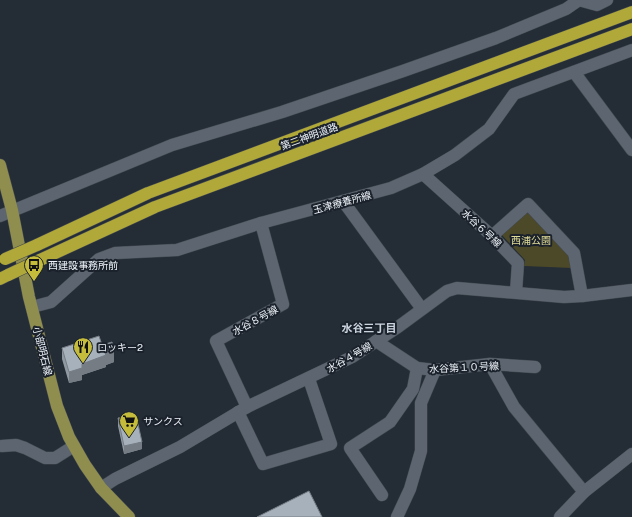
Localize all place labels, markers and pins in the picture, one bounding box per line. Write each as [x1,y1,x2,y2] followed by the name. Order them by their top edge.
[23,254,45,282] bus stop icon: 西建設事務所前
[48,259,118,271] place label: 西建設事務所前
[72,336,94,364] restaurant icon: ロッキー2
[97,341,143,353] place label: ロッキー2
[118,410,140,438] supermarket icon: サンクス
[143,415,183,427] place label: サンクス

